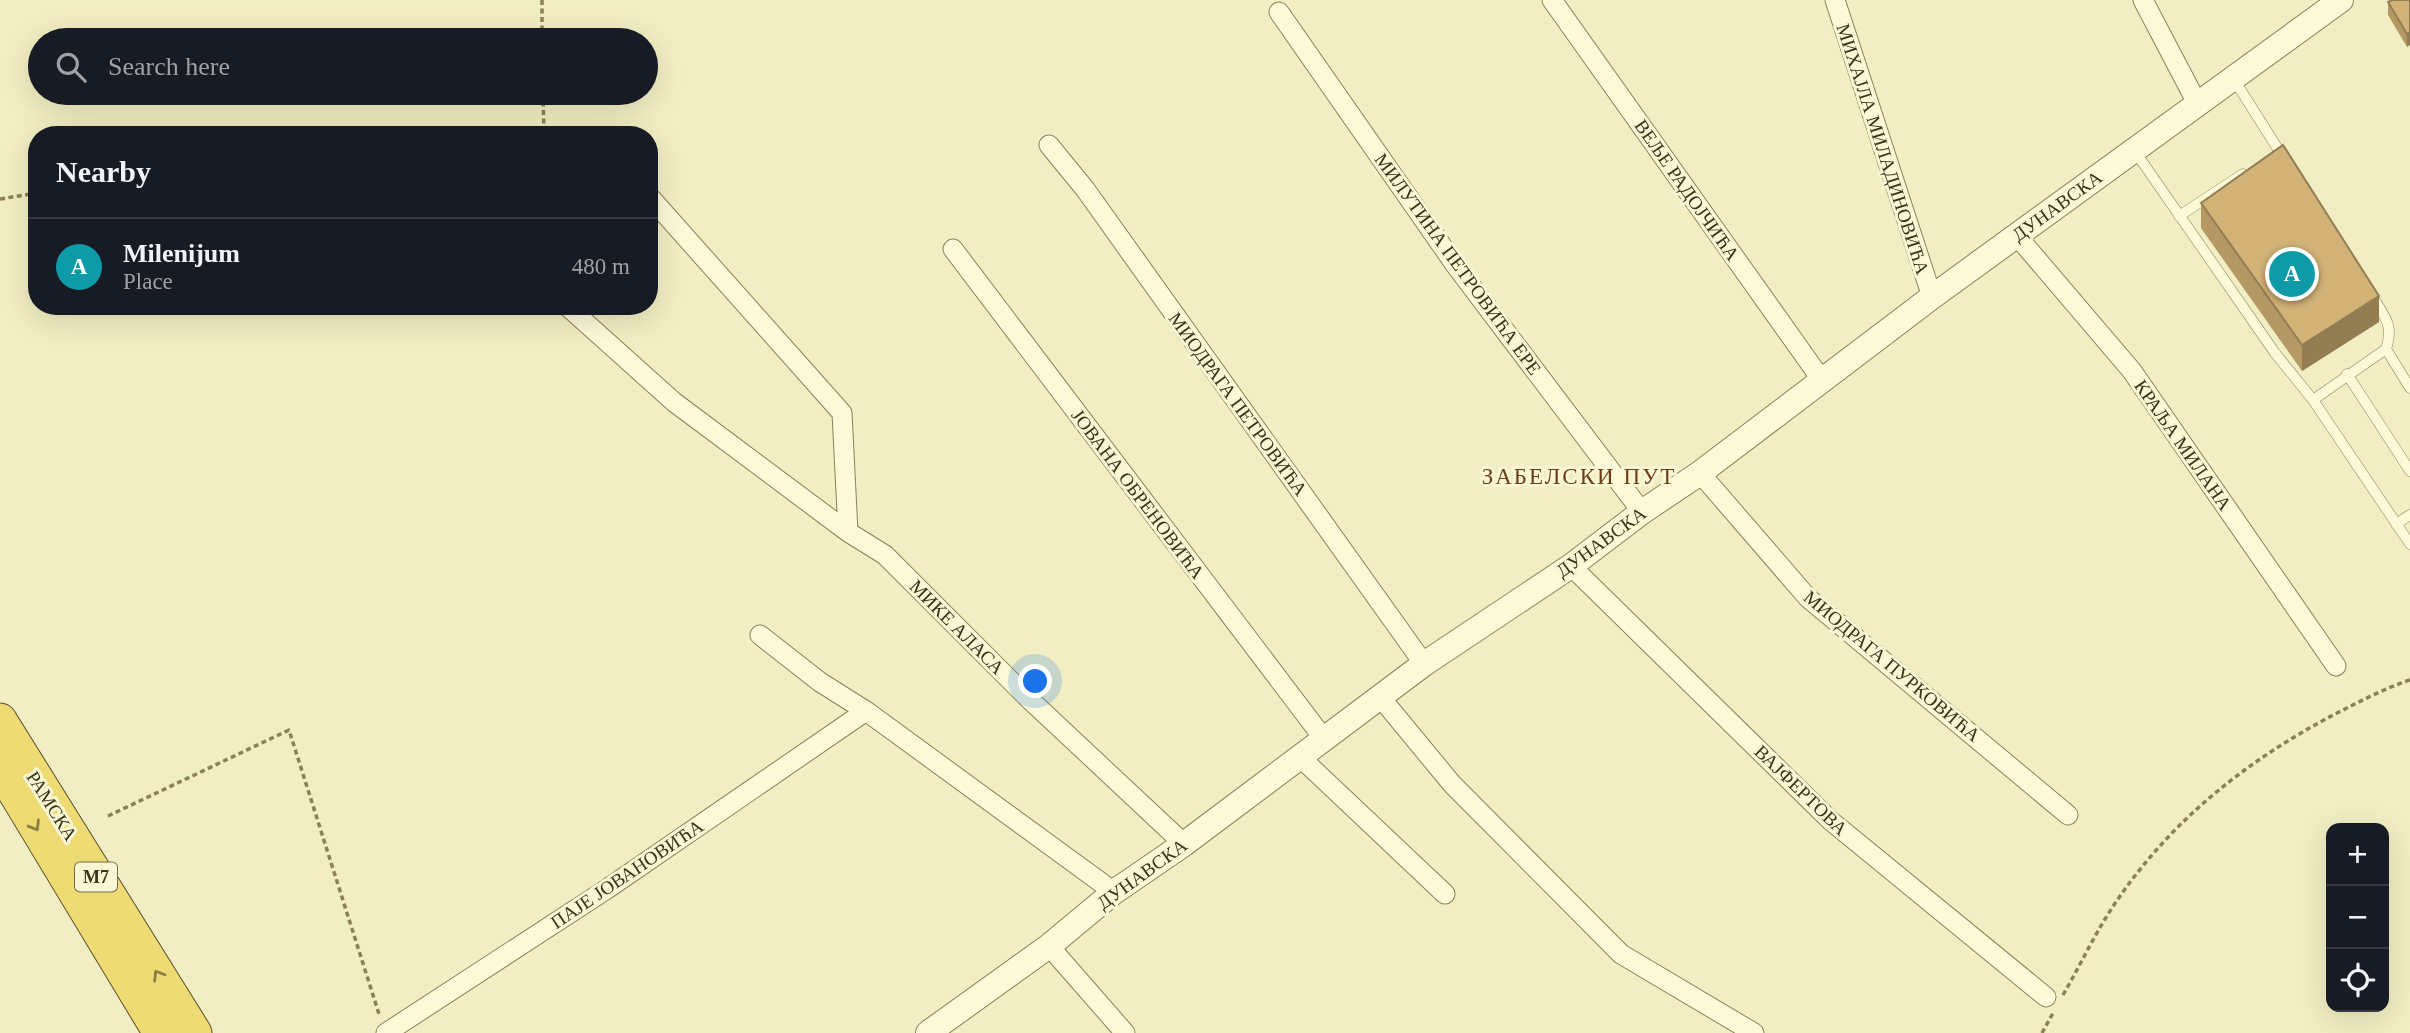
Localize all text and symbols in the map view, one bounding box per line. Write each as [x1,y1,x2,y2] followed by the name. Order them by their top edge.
[1832,21,1934,277] street label: МИХАЈЛА МИЛАДИНОВИЋА
[28,28,658,105] search box
[52,48,90,86] icon: search
[108,52,230,81] text: Search here
[1631,116,1744,265] street label: ВЕЉЕ РАДОЈЧИЋА
[1371,149,1545,379] street label: МИЛУТИНА ПЕТРОВИЋА ЕРЕ
[56,155,151,188] text: Nearby
[2008,166,2106,246] street label: ДУНАВСКА
[123,239,240,268] text: Milenijum
[2269,248,2315,300] pin: A
[71,254,87,279] text: A
[572,254,630,279] text: 480 m
[123,269,173,294] text: Place
[1164,308,1312,500] street label: МИОДРАГА ПЕТРОВИЋА
[2130,376,2236,514] street label: КРАЉА МИЛАНА
[1067,405,1209,583] street label: ЈОВАНА ОБРЕНОВИЋА
[1482,464,1676,489] district label: ЗАБЕЛСКИ ПУТ
[1552,502,1650,582] street label: ДУНАВСКА
[906,576,1009,679] street label: МИКЕ АЛАСА
[1800,586,1985,746] street label: МИОДРАГА ПУРКОВИЋА
[1018,664,1052,698] your location
[1750,741,1852,840] street label: ВАЈФЕРТОВА
[22,767,82,845] street label: РАМСКА
[547,815,707,933] street label: ПАЈЕ ЈОВАНОВИЋА
[27,819,40,832] one-way arrow
[2326,823,2389,1012] map controls
[2326,823,2389,886] button: +
[1093,834,1191,914] street label: ДУНАВСКА
[75,862,117,892] road number: M7
[2326,886,2389,949] button: −
[2326,949,2389,1012] button: locate
[154,970,167,983] one-way arrow

